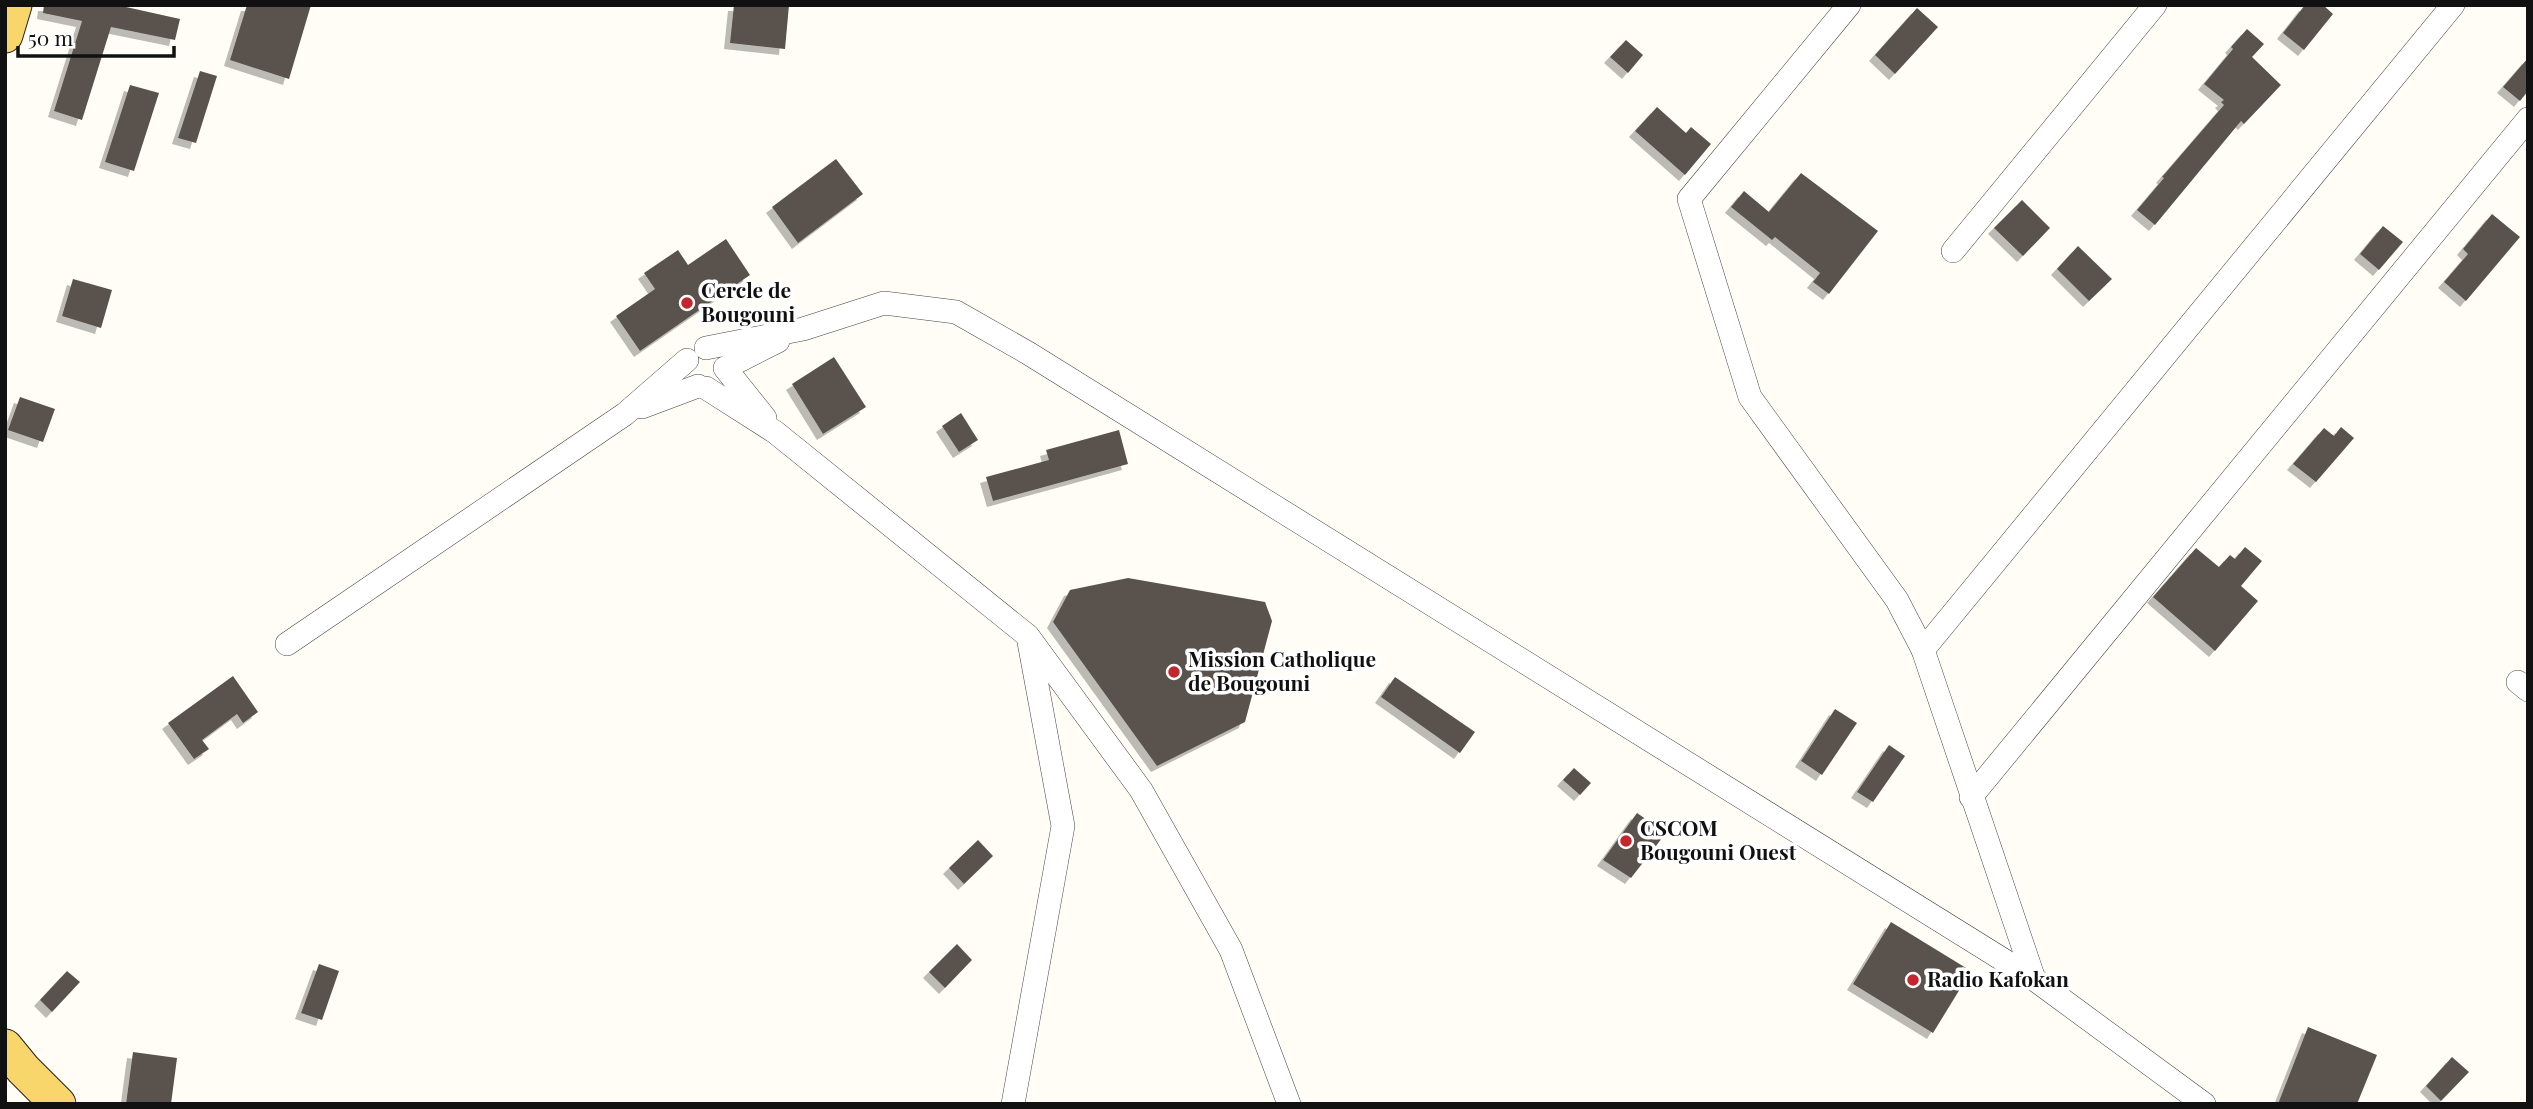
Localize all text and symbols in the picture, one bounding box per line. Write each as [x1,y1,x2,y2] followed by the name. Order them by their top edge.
[18,14,173,58] scale bar
[28,23,74,51] text: 50 m
[701,275,795,327] place label: Cercle de Bougouni
[679,295,695,311] marker: Cercle de Bougouni
[1188,644,1376,696] place label: Mission Catholique de Bougouni
[1166,664,1182,680] marker: Mission Catholique de Bougouni
[1640,813,1797,865] place label: CSCOM Bougouni Ouest
[1618,833,1634,849] marker: CSCOM Bougouni Ouest
[1927,964,2069,992] place label: Radio Kafokan
[1905,972,1921,988] marker: Radio Kafokan

